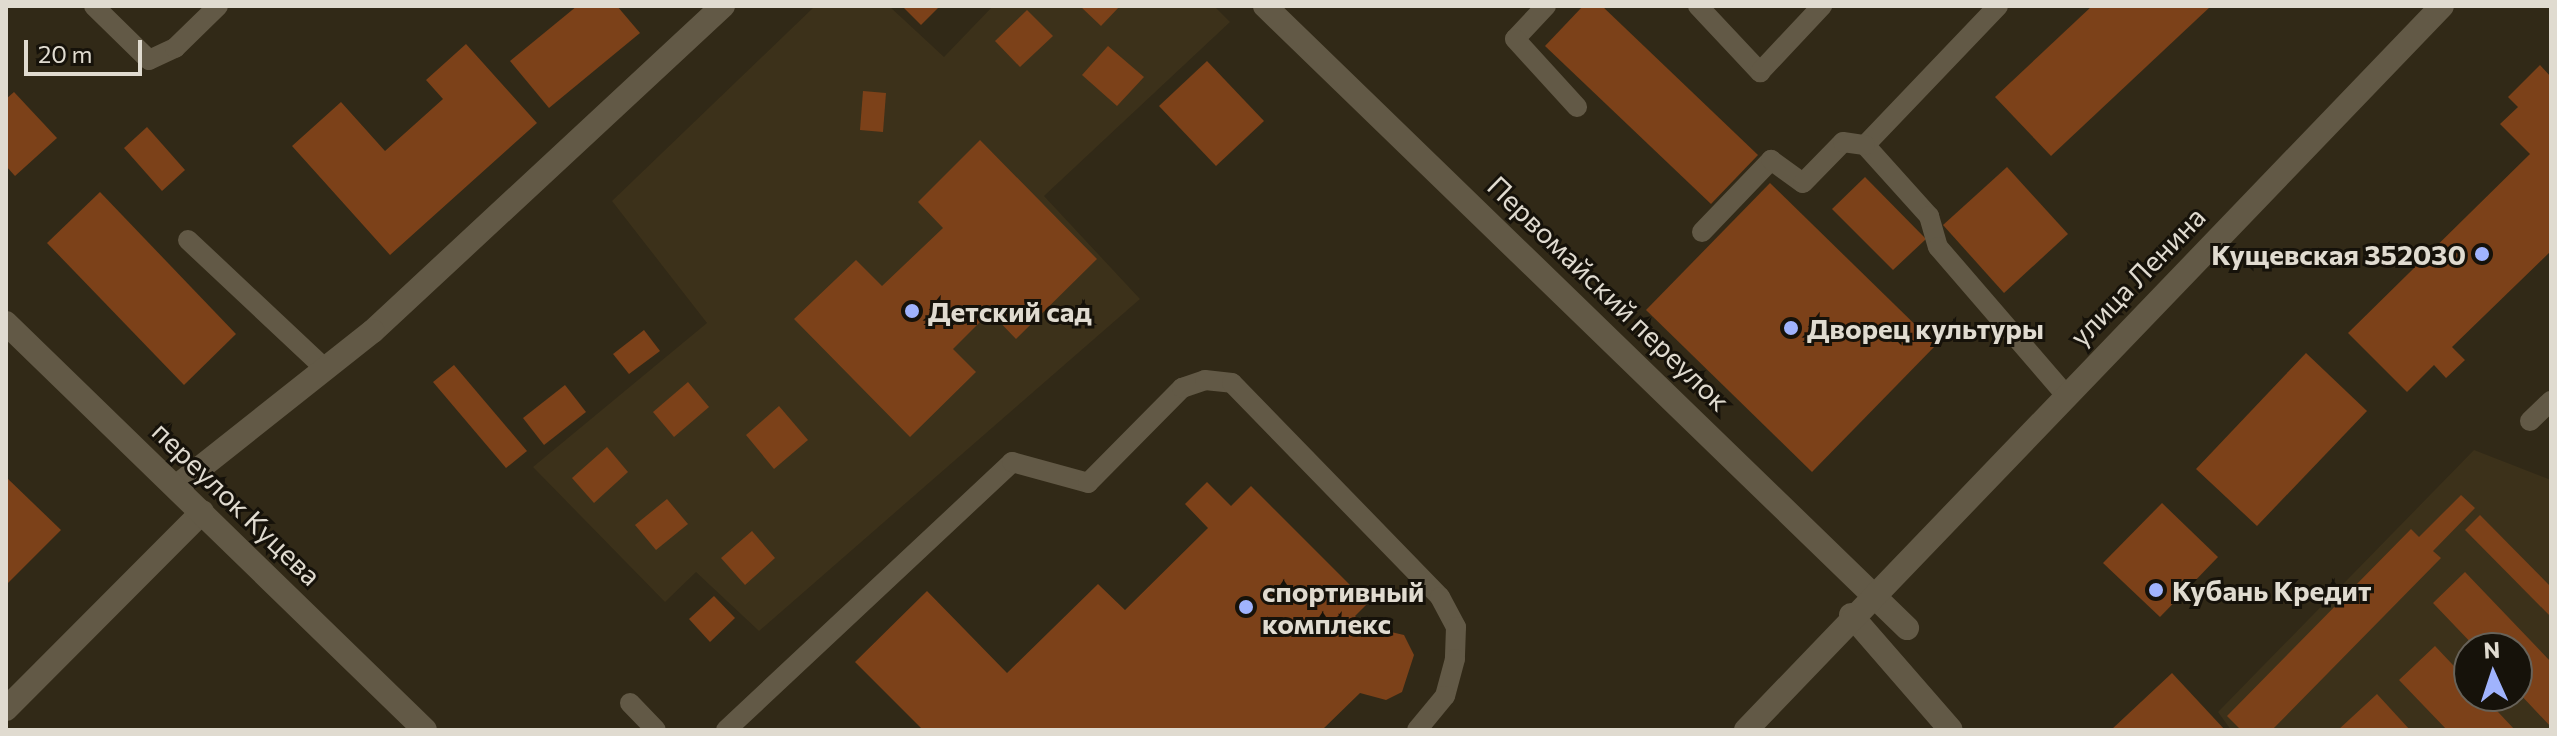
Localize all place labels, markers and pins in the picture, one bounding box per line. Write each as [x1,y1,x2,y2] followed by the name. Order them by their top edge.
[2211,237,2466,271] place label: Кущевская 352030
[2473,245,2491,263] marker: Кущевская 352030
[928,294,1092,328] place label: Детский сад
[903,302,921,320] marker: Детский сад
[1807,311,2044,345] place label: Дворец культуры
[1782,319,1800,337] marker: Дворец культуры
[2172,573,2371,607] place label: Кубань Кредит
[1262,574,1424,640] place label: спортивный комплекс
[2147,581,2165,599] marker: Кубань Кредит
[1237,598,1255,616] marker: спортивный комплекс

